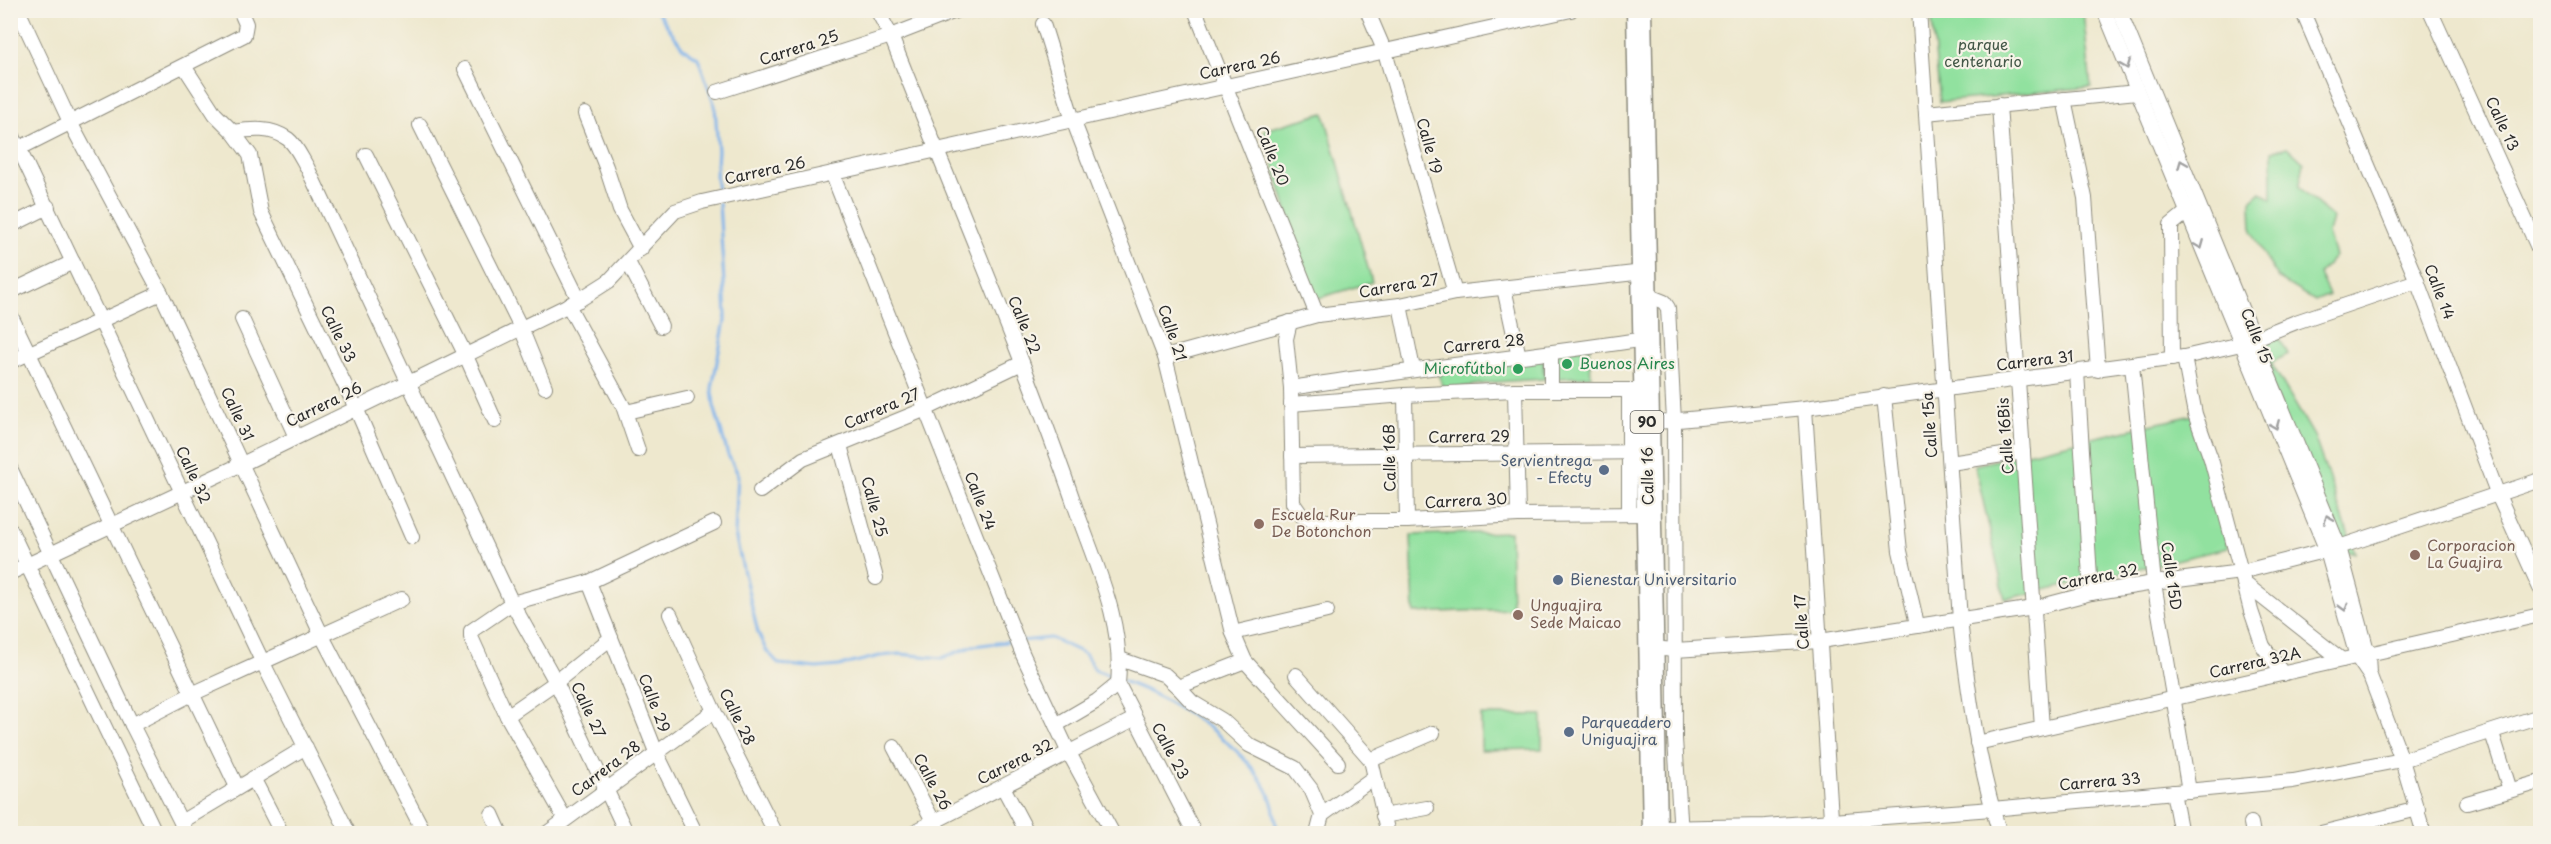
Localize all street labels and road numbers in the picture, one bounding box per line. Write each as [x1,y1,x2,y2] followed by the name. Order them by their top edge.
[756,23,841,70] street label: Carrera 25
[1197,45,1282,84] street label: Carrera 26
[2481,92,2526,155] street label: Calle 13
[1411,115,1449,176] street label: Calle 19
[1251,122,1296,189] street label: Calle 20
[722,150,807,189] street label: Carrera 26
[2419,260,2462,323] street label: Calle 14
[1357,266,1441,303] street label: Carrera 27
[1003,292,1048,357] street label: Calle 22
[316,301,363,366] street label: Calle 33
[1153,301,1194,364] street label: Calle 21
[2236,304,2279,367] street label: Calle 15
[1442,327,1526,358] street label: Carrera 28
[1995,343,2075,376] street label: Carrera 31
[281,375,365,432] street label: Carrera 26
[840,381,924,434] street label: Carrera 27
[216,383,261,444] street label: Calle 31
[1915,390,1942,459] street label: Calle 15a
[1990,397,2019,475] street label: Calle 16Bis
[1630,411,1664,433] road number: 90
[1428,423,1510,448] street label: Carrera 29
[1376,424,1401,492] street label: Calle 16B
[171,442,218,507] street label: Calle 32
[1634,447,1659,505] street label: Calle 16
[960,468,1003,533] street label: Calle 24
[856,474,895,540] street label: Calle 25
[1424,486,1508,513] street label: Carrera 30
[2156,540,2189,612] street label: Calle 15D
[2055,556,2140,595] street label: Carrera 32
[1787,593,1814,651] street label: Calle 17
[2207,640,2303,683] street label: Carrera 32A
[634,670,677,735] street label: Calle 29
[566,677,613,742] street label: Calle 27
[715,684,762,749] street label: Calle 28
[1147,718,1196,783] street label: Calle 23
[973,732,1056,790] street label: Carrera 32
[566,734,645,802] street label: Carrera 28
[909,749,958,814] street label: Calle 26
[2058,765,2142,796] street label: Carrera 33

